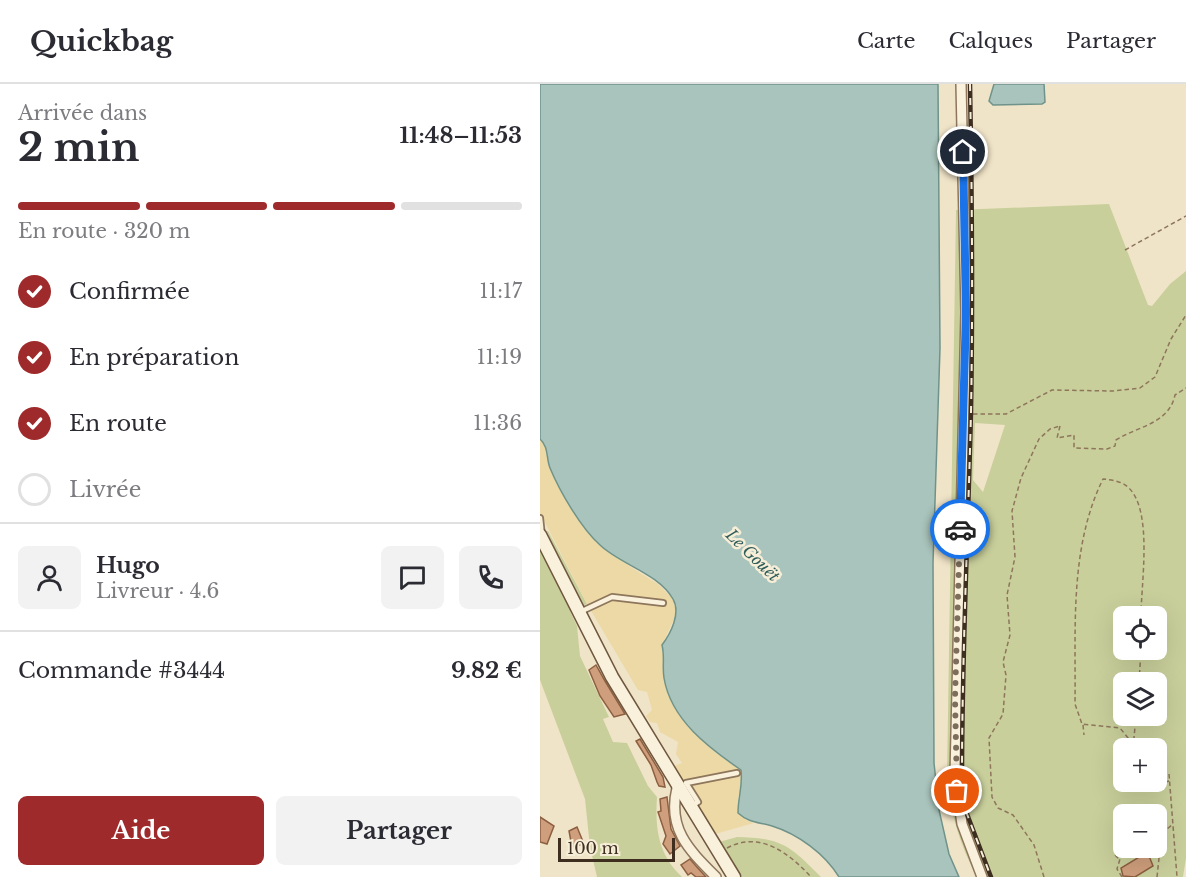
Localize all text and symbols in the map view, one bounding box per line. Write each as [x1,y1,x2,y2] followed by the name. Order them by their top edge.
[30,24,173,59] text: Quickbag
[857,28,915,54] text: Carte
[948,28,1033,54] text: Calques
[1066,28,1156,54] text: Partager
[18,101,147,125] text: Arrivée dans
[399,122,522,149] text: 11:48–11:53
[18,123,139,172] text: 2 min
[937,126,988,177] pin
[946,135,979,168] icon: home
[18,219,190,243] text: En route · 320 m
[18,275,51,308] icon: check
[69,278,190,305] text: Confirmée
[480,279,522,303] text: 11:17
[18,341,51,374] icon: check
[69,344,239,371] text: En préparation
[477,345,522,369] text: 11:19
[18,407,51,440] icon: check
[69,410,167,437] text: En route
[473,411,522,435] text: 11:36
[69,476,141,503] text: Livrée
[930,499,990,559] courier
[944,513,977,546] icon: car
[721,524,784,586] water label: Le Gouët
[18,546,81,609] button: person
[381,546,444,609] button: chat
[459,546,522,609] button: phone
[96,552,160,579] text: Hugo
[96,579,219,603] text: Livreur · 4.6
[1113,606,1167,858] map controls
[1113,606,1167,660] button: locate
[18,657,225,684] text: Commande #3444
[451,657,522,684] text: 9.82 €
[1113,672,1167,726] button: layers
[1113,738,1167,792] button: +
[931,765,982,816] pin
[940,774,973,807] icon: bag
[18,796,264,865] button: Aide
[276,796,522,865] button: Partager
[1113,804,1167,858] button: −
[558,835,675,862] scale bar
[567,838,619,858] text: 100 m

